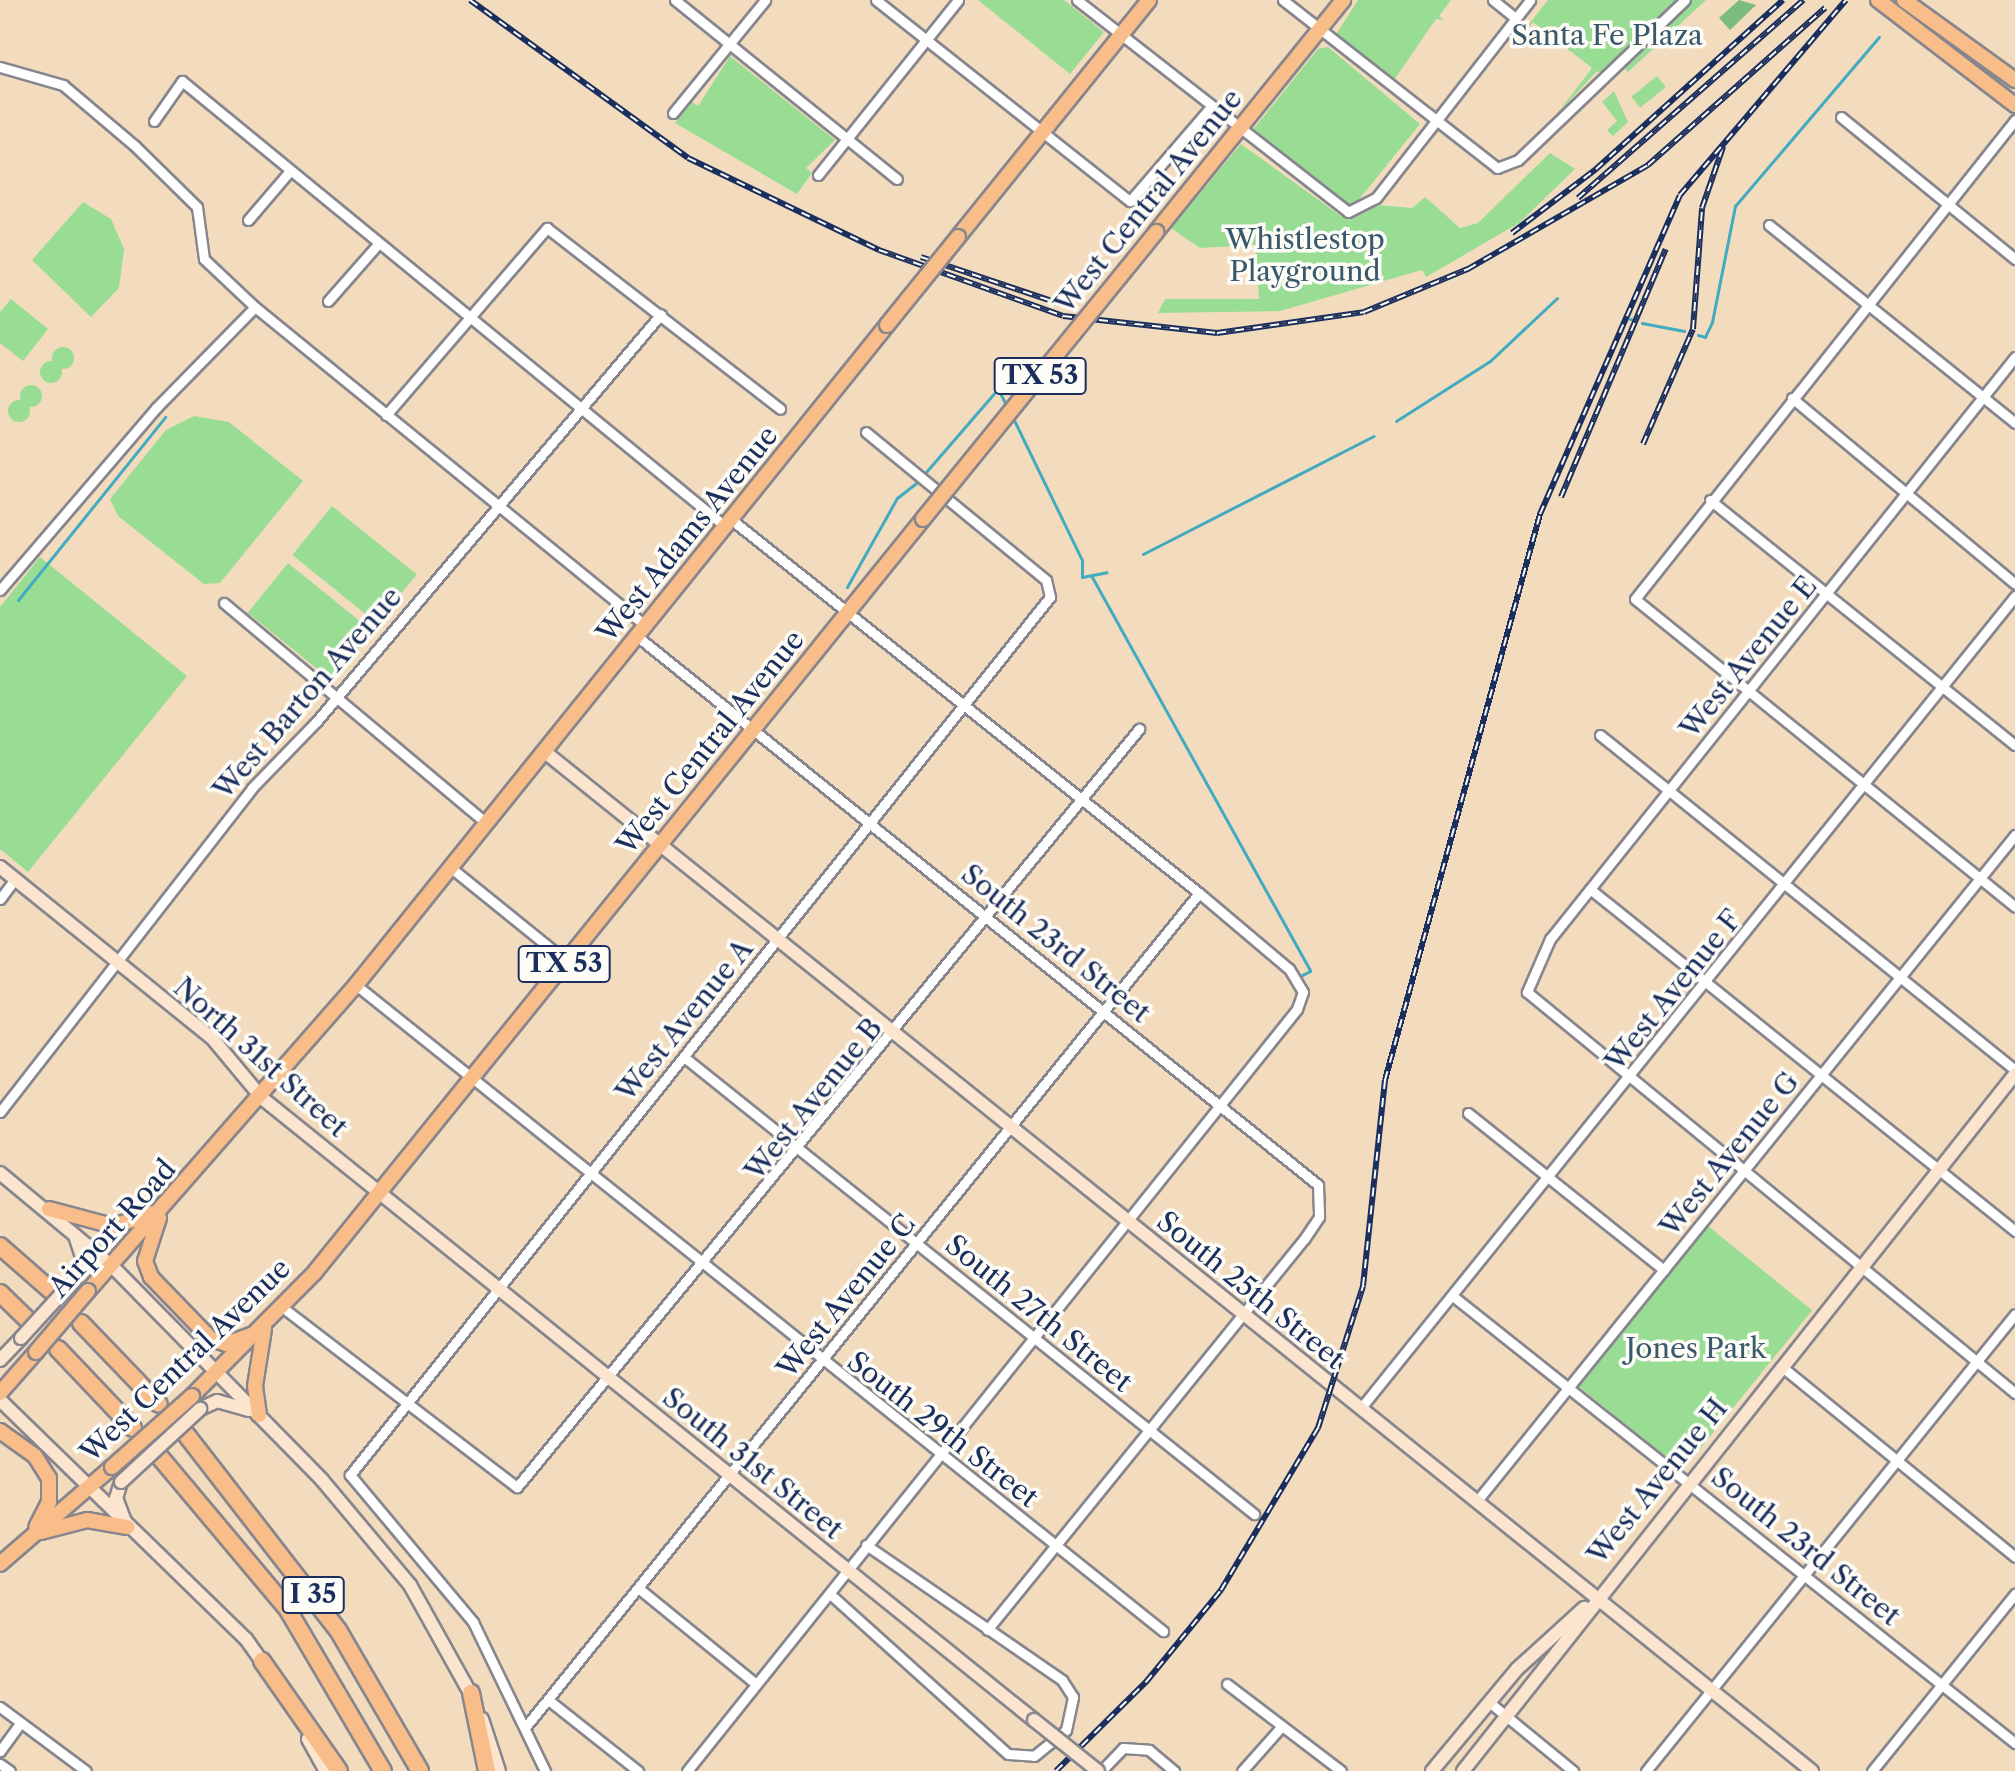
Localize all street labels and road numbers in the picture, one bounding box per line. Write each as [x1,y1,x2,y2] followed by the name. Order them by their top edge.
[1047,82,1249,320] street label: West Central Avenue
[992,354,1088,398] road number: TX 53
[589,418,785,650] street label: West Adams Avenue
[1672,569,1824,745] street label: West Avenue E
[205,580,409,806] street label: West Barton Avenue
[609,623,811,861] street label: West Central Avenue
[955,857,1157,1029] street label: South 23rd Street
[1597,902,1749,1078] street label: West Avenue F
[608,931,760,1109] street label: West Avenue A
[516,942,612,986] road number: TX 53
[167,970,355,1144] street label: North 31st Street
[737,1011,889,1187] street label: West Avenue B
[1652,1065,1806,1243] street label: West Avenue G
[41,1152,183,1304] street label: Airport Road
[1150,1204,1352,1376] street label: South 25th Street
[769,1207,923,1385] street label: West Avenue C
[939,1228,1139,1398] street label: South 27th Street
[73,1251,297,1469] street label: West Central Avenue
[841,1344,1045,1514] street label: South 29th Street
[656,1380,850,1546] street label: South 31st Street
[1580,1391,1734,1571] street label: West Avenue H
[1705,1460,1907,1632] street label: South 23rd Street
[281,1573,345,1617] road number: I 35

